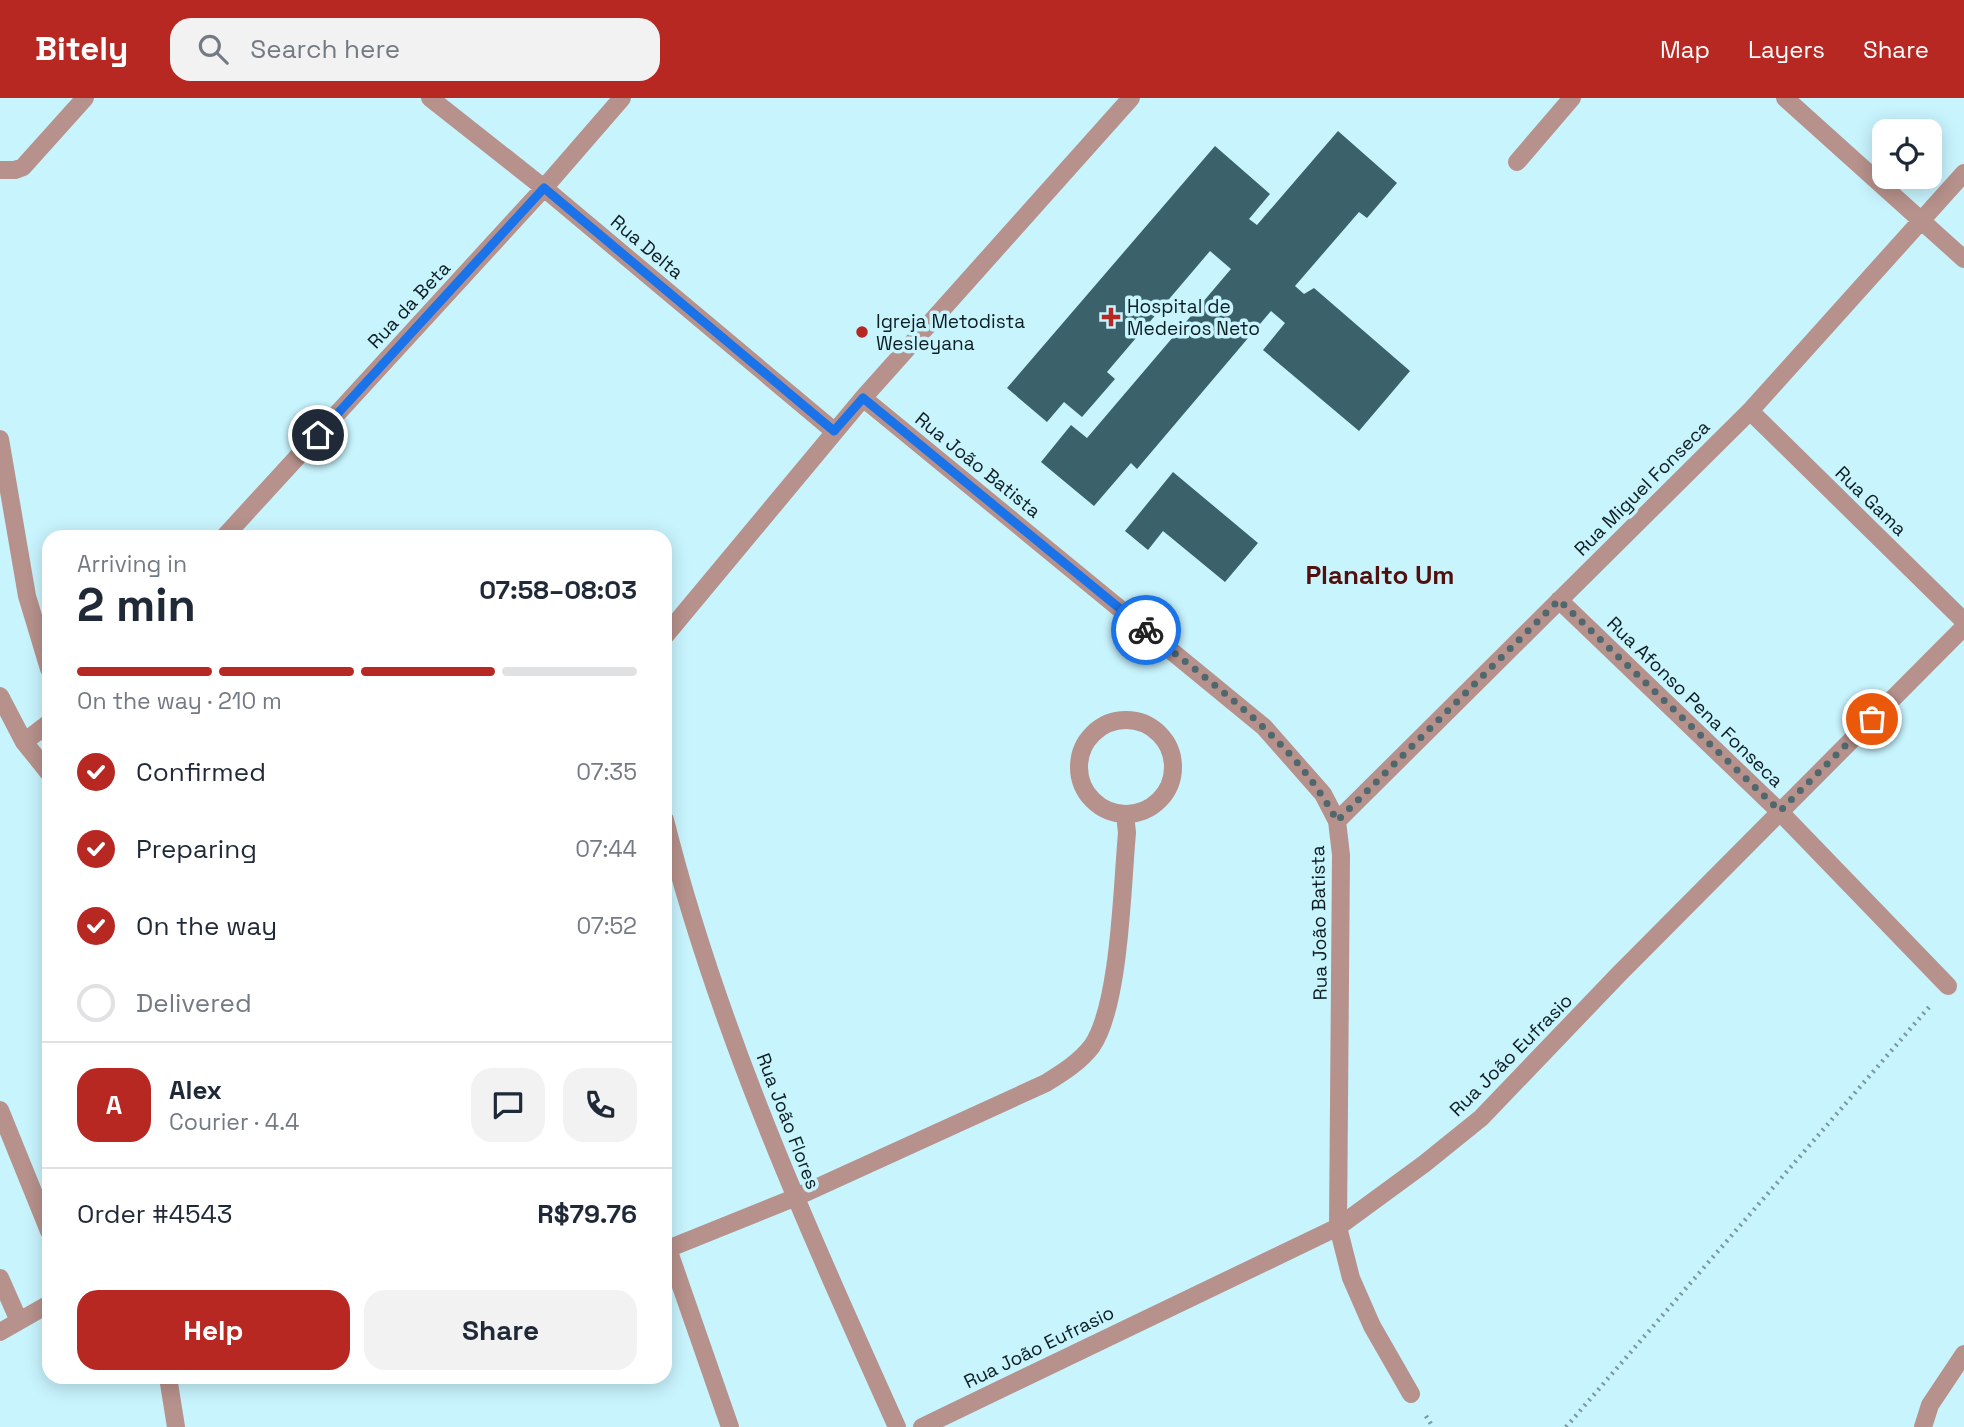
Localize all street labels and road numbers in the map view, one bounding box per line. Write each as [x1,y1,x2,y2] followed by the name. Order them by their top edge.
[605,209,689,285] street label: Rua Delta
[362,256,456,354] street label: Rua da Beta
[910,407,1046,524] street label: Rua João Batista
[1569,415,1715,561] street label: Rua Miguel Fonseca
[1830,461,1912,541] street label: Rua Gama
[1602,611,1788,793] street label: Rua Afonso Pena Fonseca
[1305,845,1333,1001] street label: Rua João Batista
[1444,988,1578,1122] street label: Rua João Eufrasio
[751,1049,825,1193] street label: Rua João Flores
[960,1300,1118,1394] street label: Rua João Eufrasio

